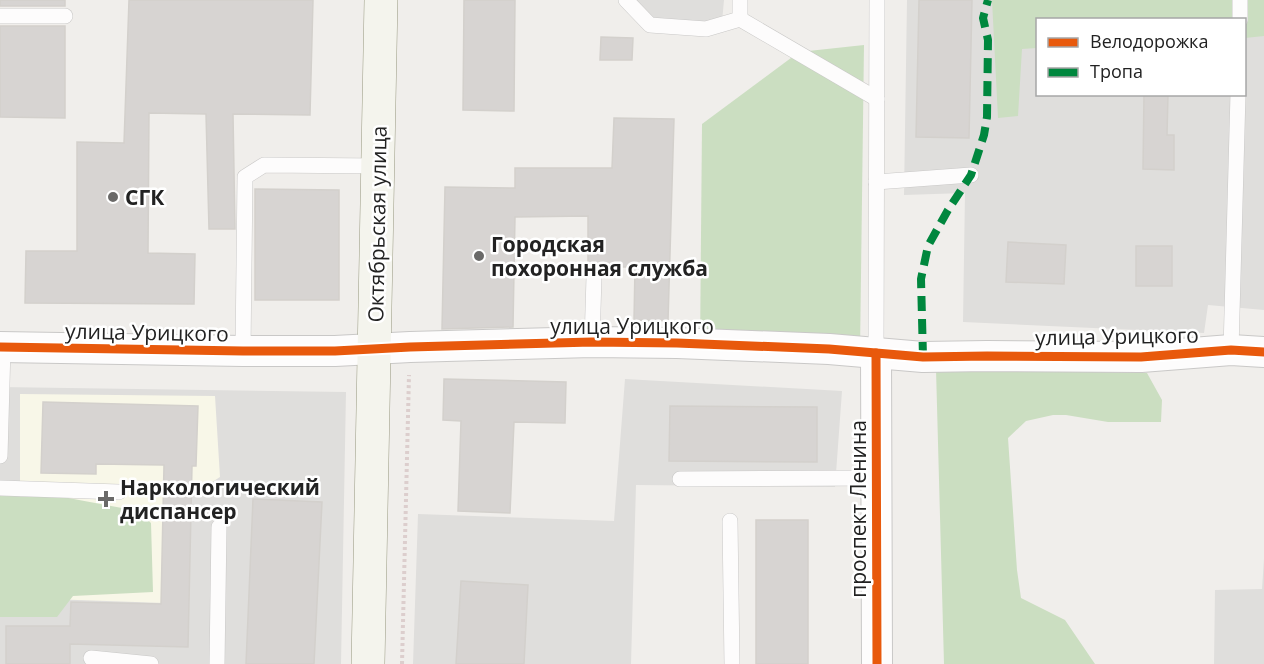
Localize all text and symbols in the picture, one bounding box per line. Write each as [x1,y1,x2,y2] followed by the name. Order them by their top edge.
[1036,18,1246,96] legend
[1090,29,1208,53] text: Велодорожка
[1090,59,1143,83] text: Тропа
[361,125,393,323] street label: Октябрьская улица
[125,183,165,211] place label: СГК
[106,190,120,204] marker: СГК
[491,230,708,282] place label: Городская похоронная служба
[472,249,486,263] marker: Городская похоронная служба
[550,312,714,340] street label: улица Урицкого
[65,317,229,347] street label: улица Урицкого
[1035,321,1199,351] street label: улица Урицкого
[844,420,872,598] street label: проспект Ленина
[120,473,320,525] place label: Наркологический диспансер
[97,490,115,508] marker: Наркологический диспансер

